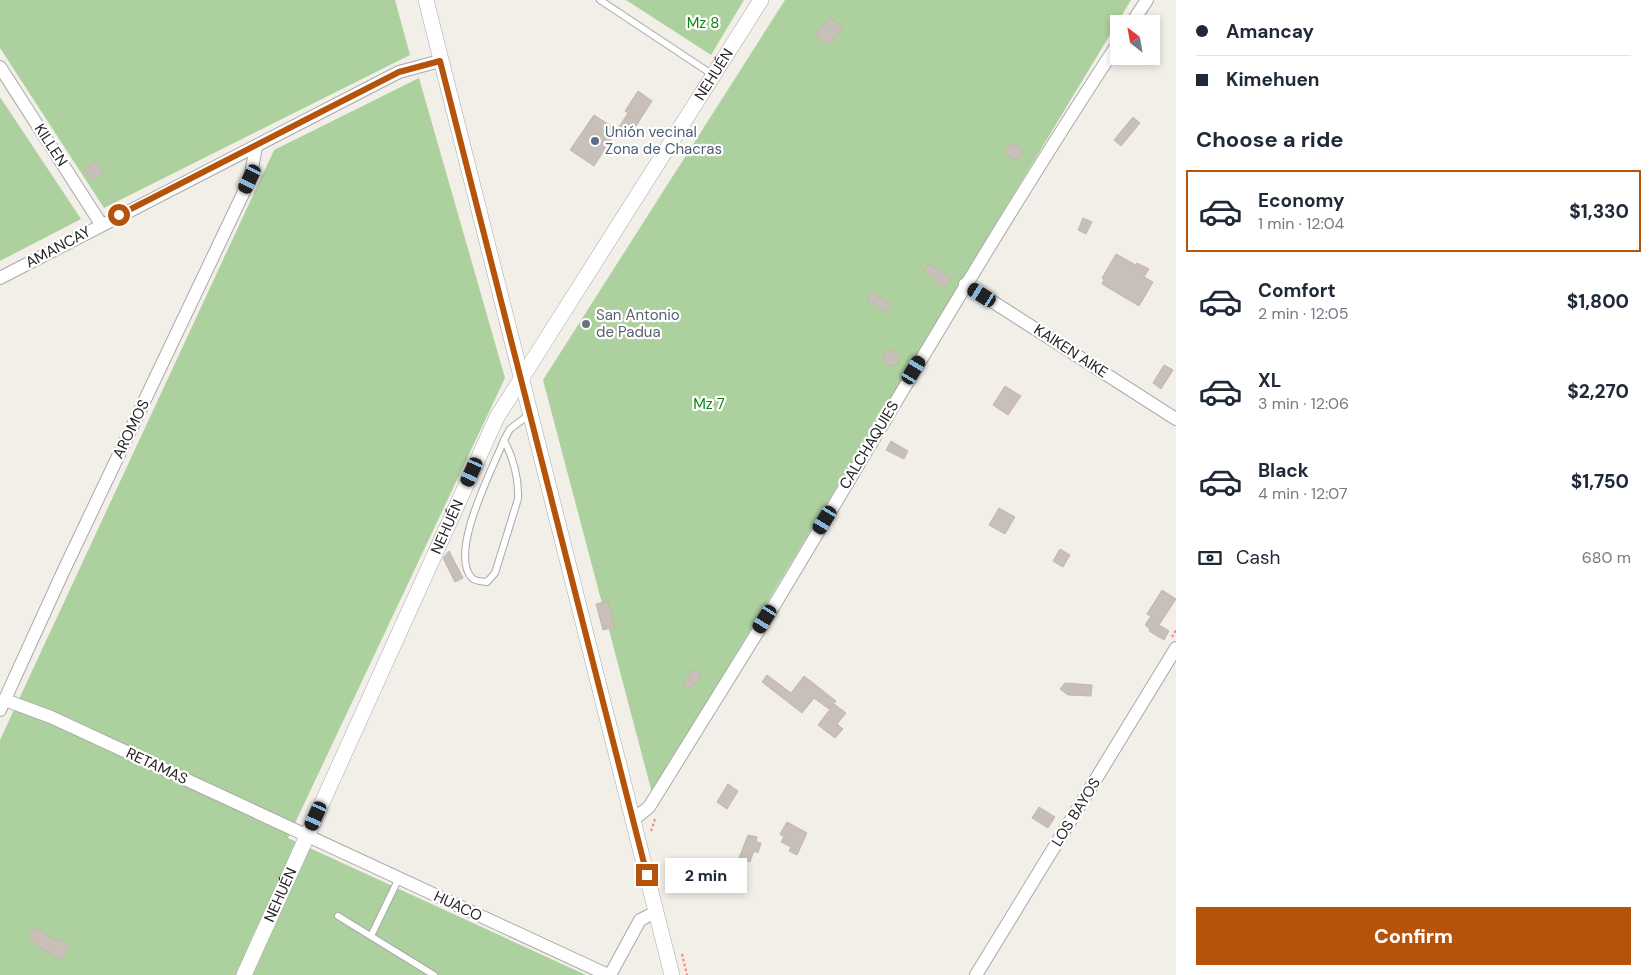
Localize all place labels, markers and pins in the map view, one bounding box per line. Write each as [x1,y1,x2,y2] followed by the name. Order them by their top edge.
[605,122,722,159] place label: Unión vecinal Zona de Chacras
[589,135,601,147] marker: Unión vecinal Zona de Chacras
[596,305,680,342] place label: San Antonio de Padua
[580,318,592,330] marker: San Antonio de Padua

